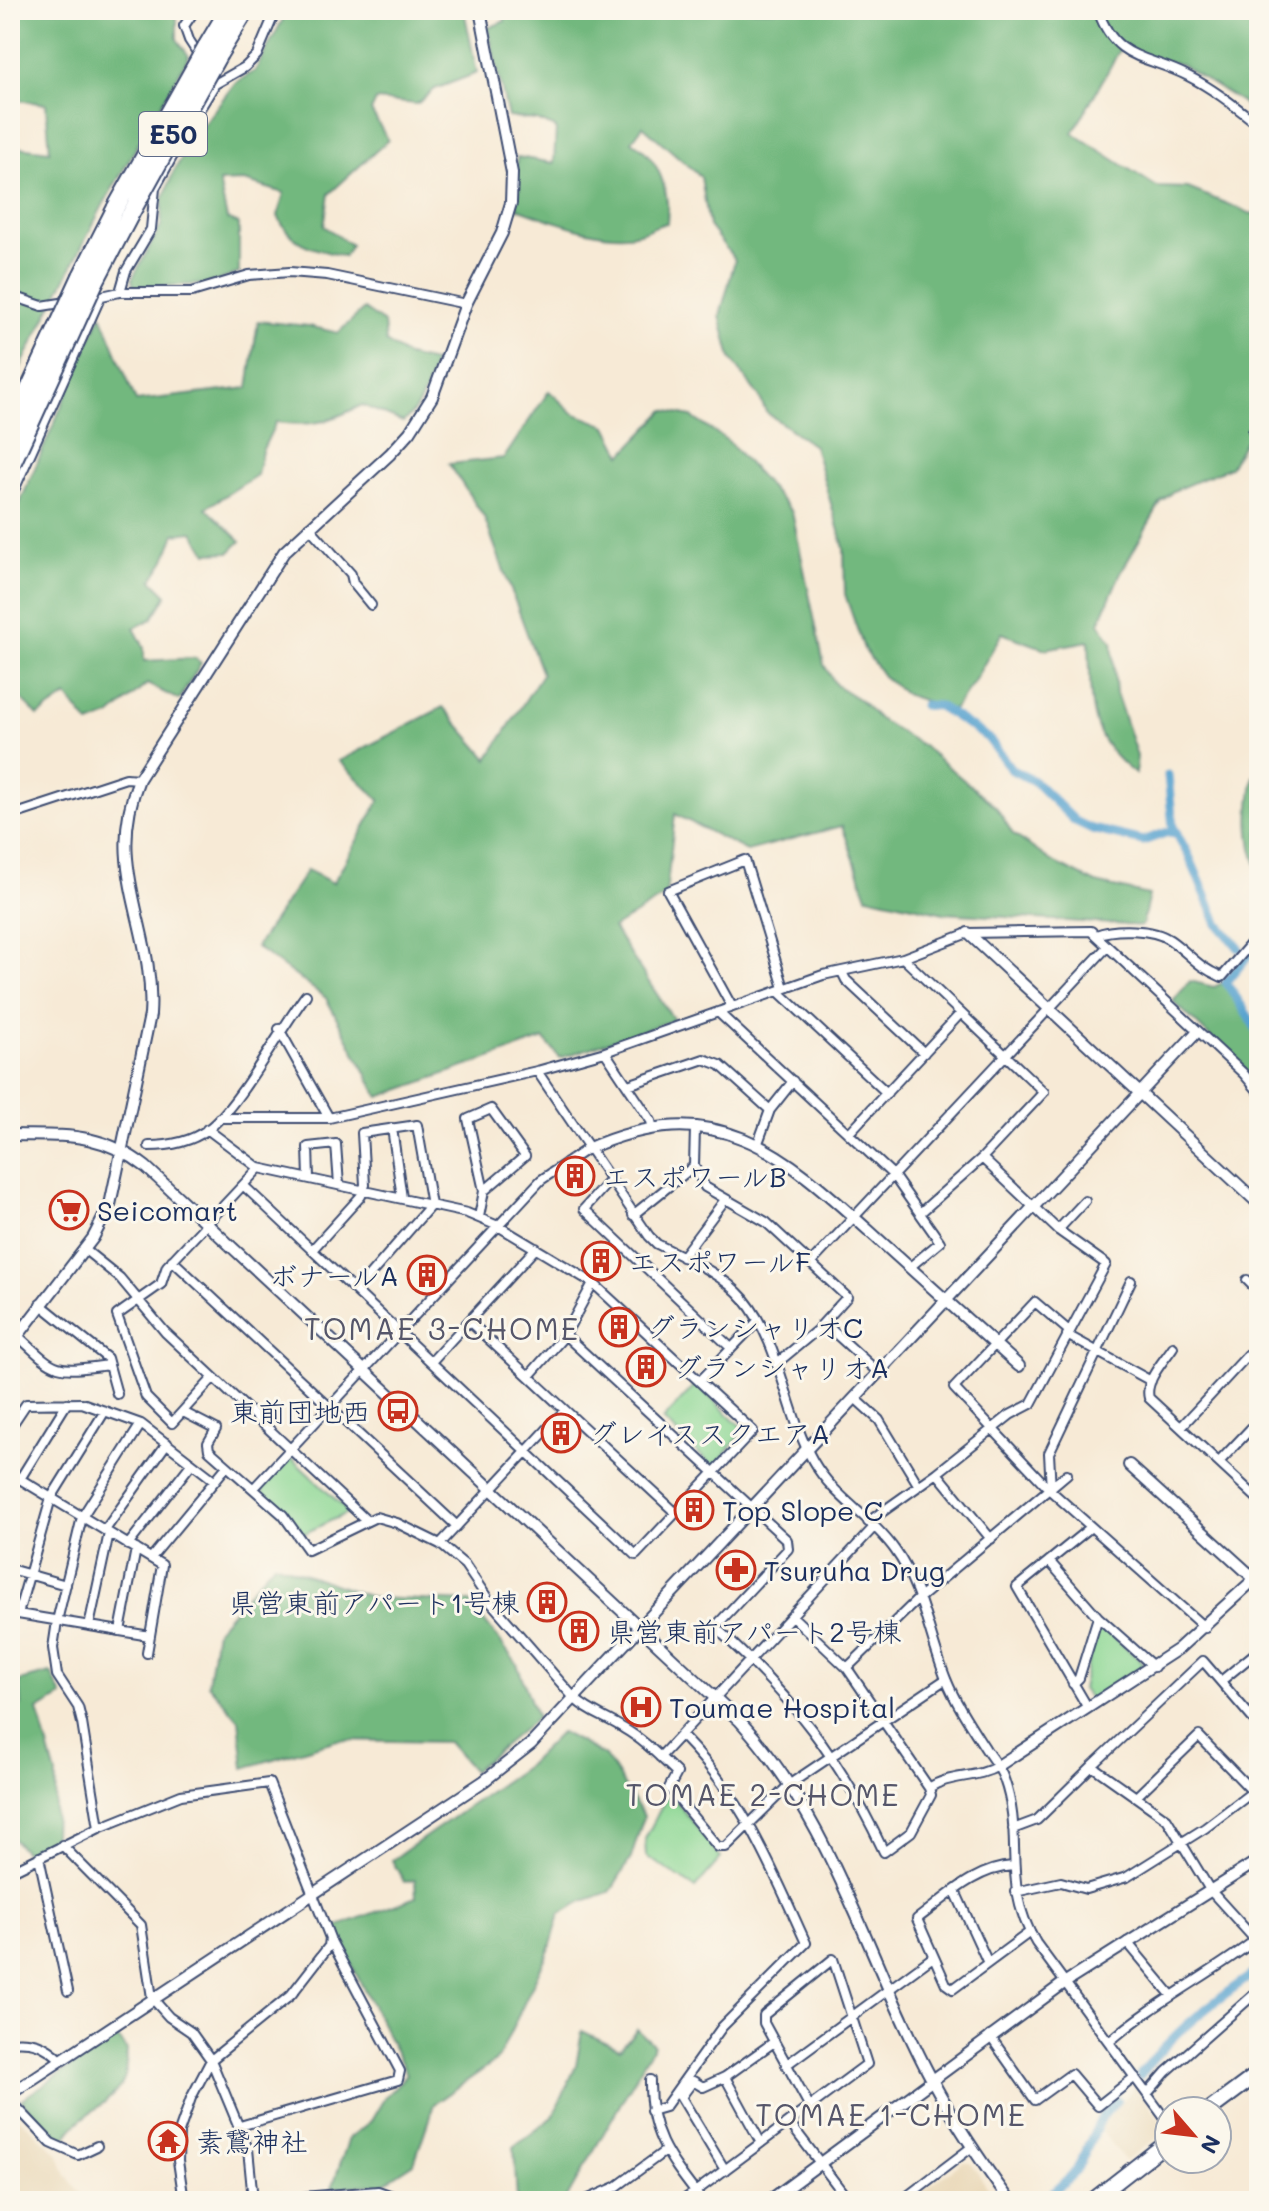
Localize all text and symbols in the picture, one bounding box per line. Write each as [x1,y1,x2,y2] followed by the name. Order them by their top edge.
[139,112,207,156] road number: E50
[554,1155,596,1197] building icon: エスポワールB
[603,1158,787,1194] place label: エスポワールB
[48,1189,90,1231] supermarket icon: Seicomart
[97,1192,238,1228] place label: Seicomart
[580,1240,622,1282] building icon: エスポワールF
[629,1243,811,1279] place label: エスポワールF
[406,1254,448,1296] building icon: ボナールA
[269,1257,399,1293] place label: ボナールA
[598,1306,640,1348] building icon: グランシャリオC
[304,1308,580,1348] district label: TOMAE 3-CHOME
[647,1309,863,1345] place label: グランシャリオC
[625,1346,667,1388] building icon: グランシャリオA
[674,1349,889,1385] place label: グランシャリオA
[377,1390,419,1432] bus stop icon: 東前団地西
[230,1393,370,1429] place label: 東前団地西
[540,1412,582,1454] building icon: グレイススクエアA
[589,1415,830,1451] place label: グレイススクエアA
[673,1489,715,1531] building icon: Top Slope C
[722,1492,883,1528] place label: Top Slope C
[715,1549,757,1591] pharmacy icon: Tsuruha Drug
[764,1552,945,1588] place label: Tsuruha Drug
[526,1581,568,1623] building icon: 県営東前アパート1号棟
[228,1584,519,1620] place label: 県営東前アパート1号棟
[558,1610,600,1652] building icon: 県営東前アパート2号棟
[607,1613,901,1649] place label: 県営東前アパート2号棟
[620,1686,662,1728] hospital icon: Toumae Hospital
[669,1689,895,1725] place label: Toumae Hospital
[626,1774,900,1814] district label: TOMAE 2-CHOME
[755,2094,1027,2134] district label: TOMAE 1-CHOME
[1153,2095,1233,2175] north arrow
[147,2120,189,2162] temple icon: 素鵞神社
[196,2123,308,2159] place label: 素鵞神社
[1194,2130,1228,2159] text: N

